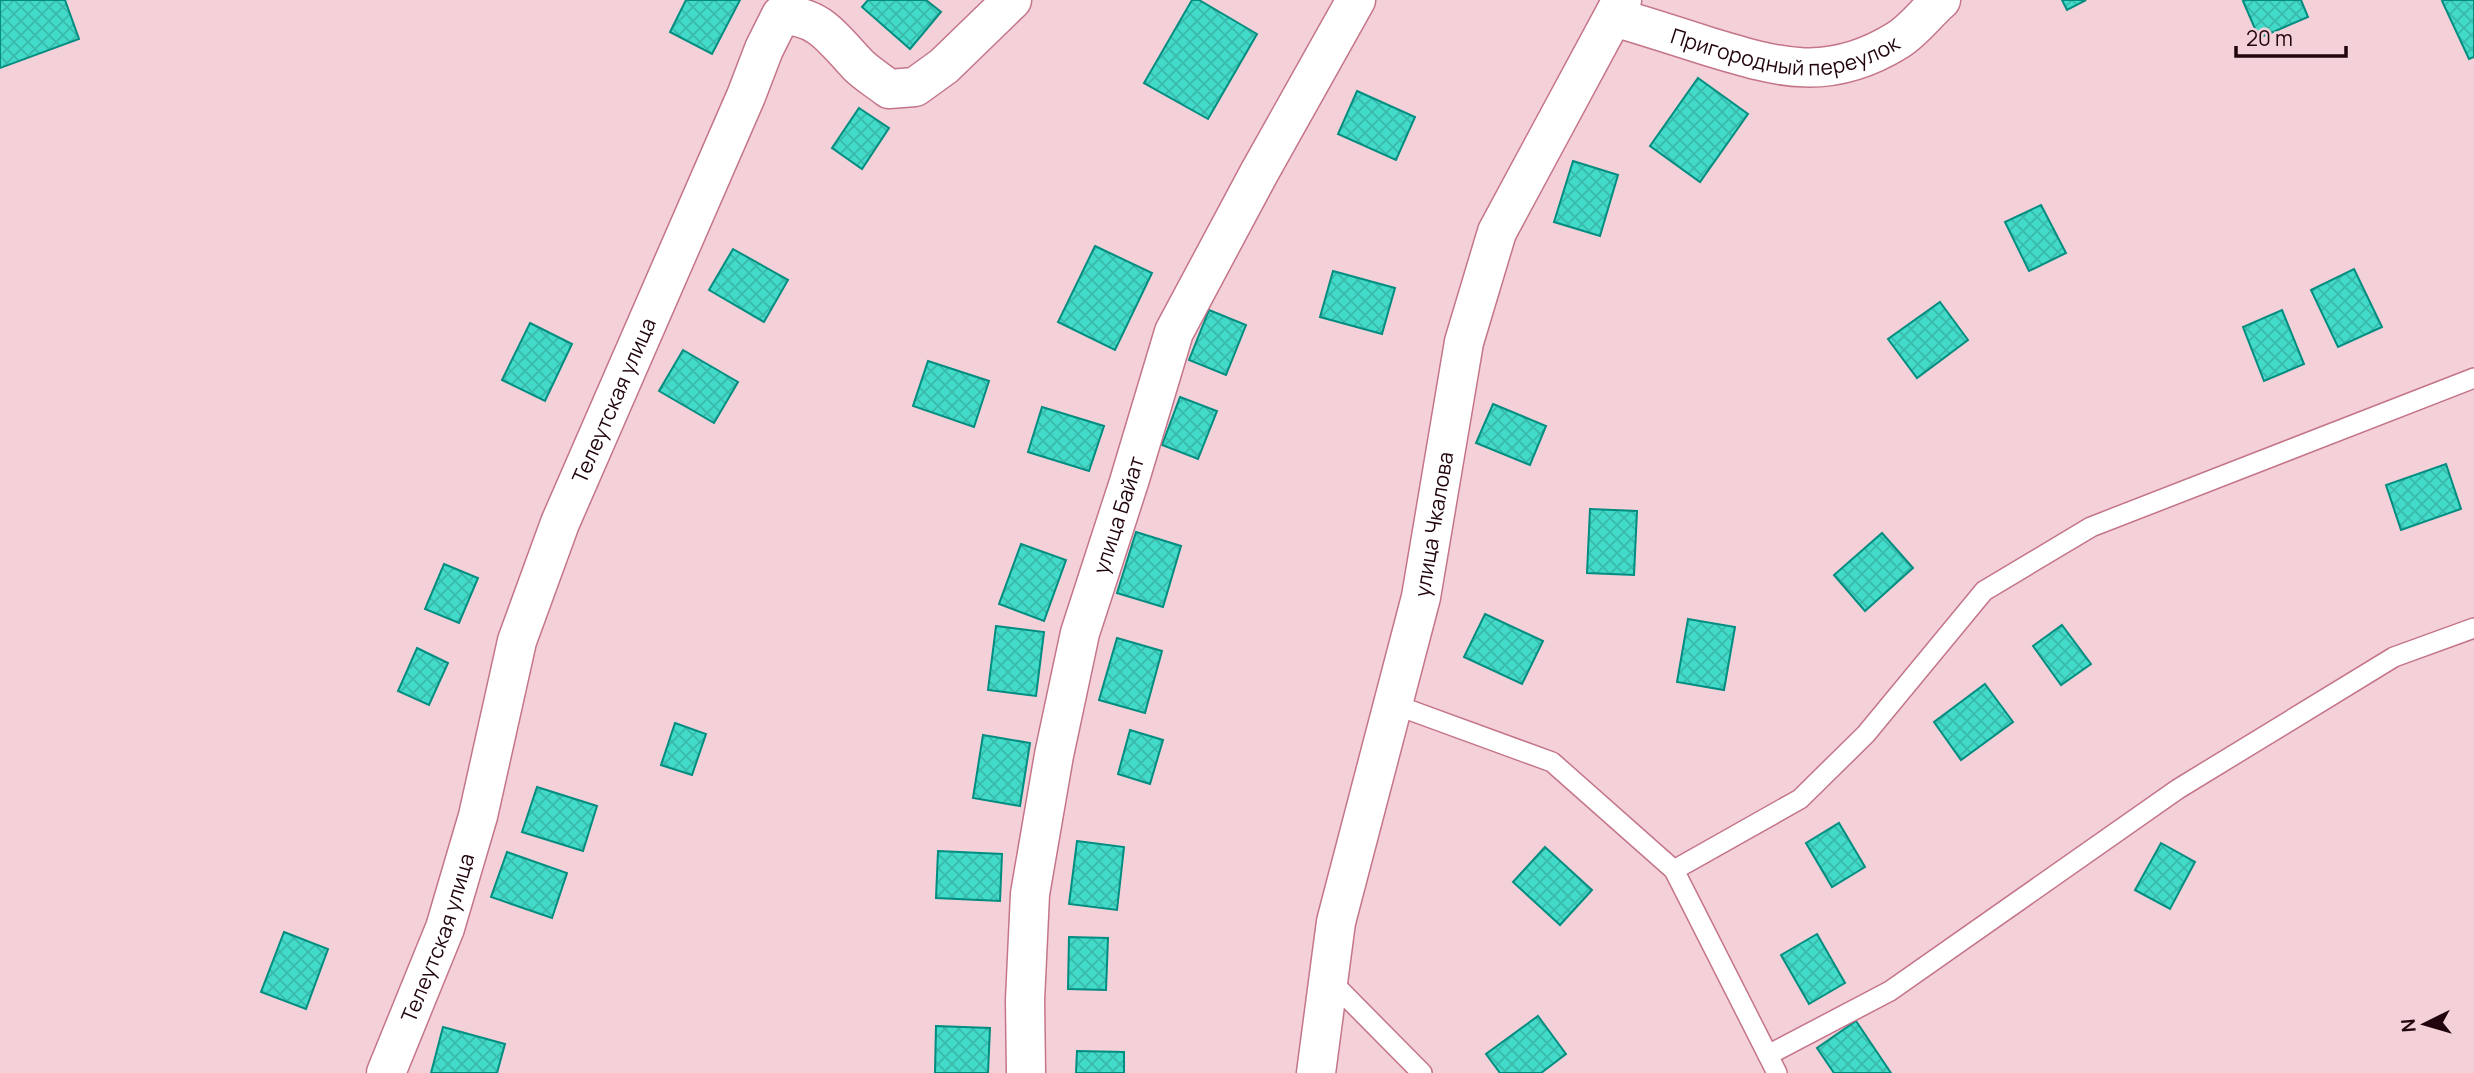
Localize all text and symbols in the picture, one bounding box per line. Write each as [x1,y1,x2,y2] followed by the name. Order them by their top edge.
[2236,14,2346,58] scale bar
[1665,18,1901,48] street label: Пригородный переулок
[1667,21,1905,82] text: Пригородный переулок
[2246,24,2293,52] text: 20 m
[565,313,662,487] street label: Телеутская улица
[1407,450,1459,599] street label: улица Чкалова
[1086,452,1150,577] street label: улица Байат
[394,850,480,1026] street label: Телеутская улица
[2390,989,2460,1059] north arrow
[2395,1018,2422,1033] text: N

